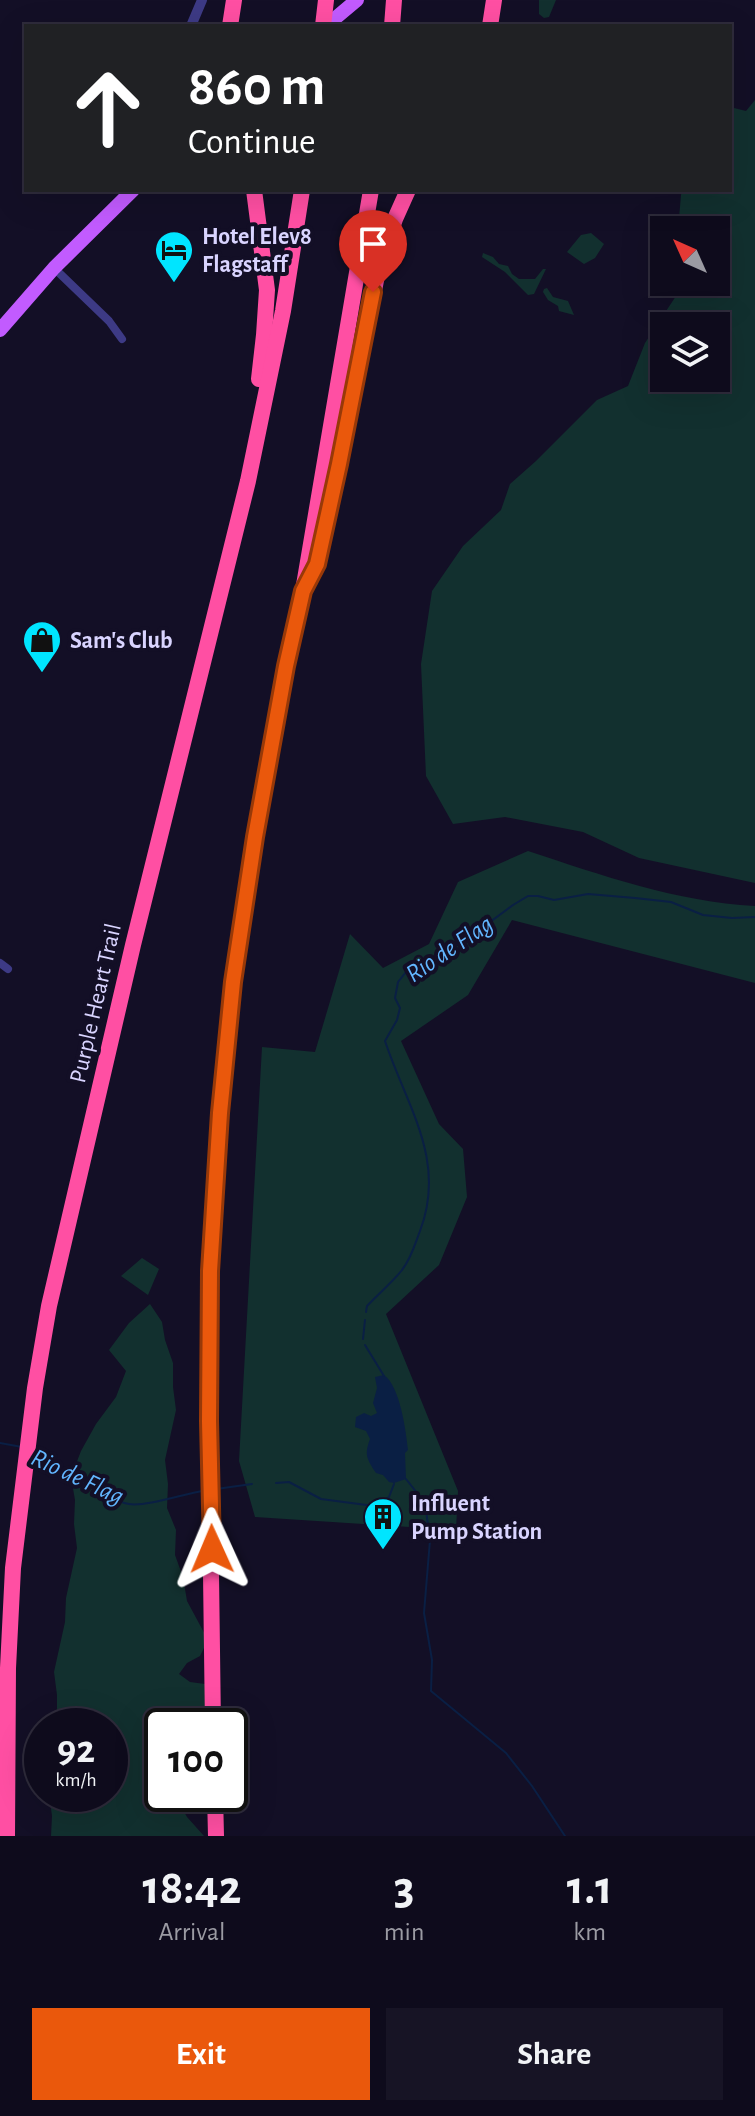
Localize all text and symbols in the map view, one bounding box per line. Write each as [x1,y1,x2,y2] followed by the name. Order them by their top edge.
[56,56,160,160] icon: ahead
[188,59,325,115] text: 860 m
[188,124,316,160] text: Continue
[339,210,407,292] pin
[650,216,730,296] north arrow
[650,216,730,392] map controls
[351,222,395,266] icon: arrive
[202,225,312,277] place label: Hotel Elev8 Flagstaff
[153,229,195,284] hotel icon: Hotel Elev8 Flagstaff
[650,312,730,392] button: layers
[21,619,63,674] shop icon: Sam's Club
[70,629,173,653] place label: Sam's Club
[401,910,498,987] water label: Rio de Flag
[66,921,126,1085] street label: Purple Heart Trail
[27,1444,128,1510] water label: Rio de Flag
[411,1492,542,1544] place label: Influent Pump Station
[362,1496,404,1551] building icon: Influent Pump Station
[170,1507,254,1591] position arrow
[144,1708,248,1812] speed limit sign: 100
[57,1730,95,1770] text: 92
[55,1770,97,1790] text: km/h
[143,1865,241,1913] text: 18:42
[394,1865,414,1913] text: 3
[567,1865,612,1913] text: 1.1
[158,1919,225,1945] text: Arrival
[384,1919,424,1945] text: min
[573,1919,606,1945] text: km
[32,2008,370,2100] button: Exit
[386,2008,723,2100] button: Share

